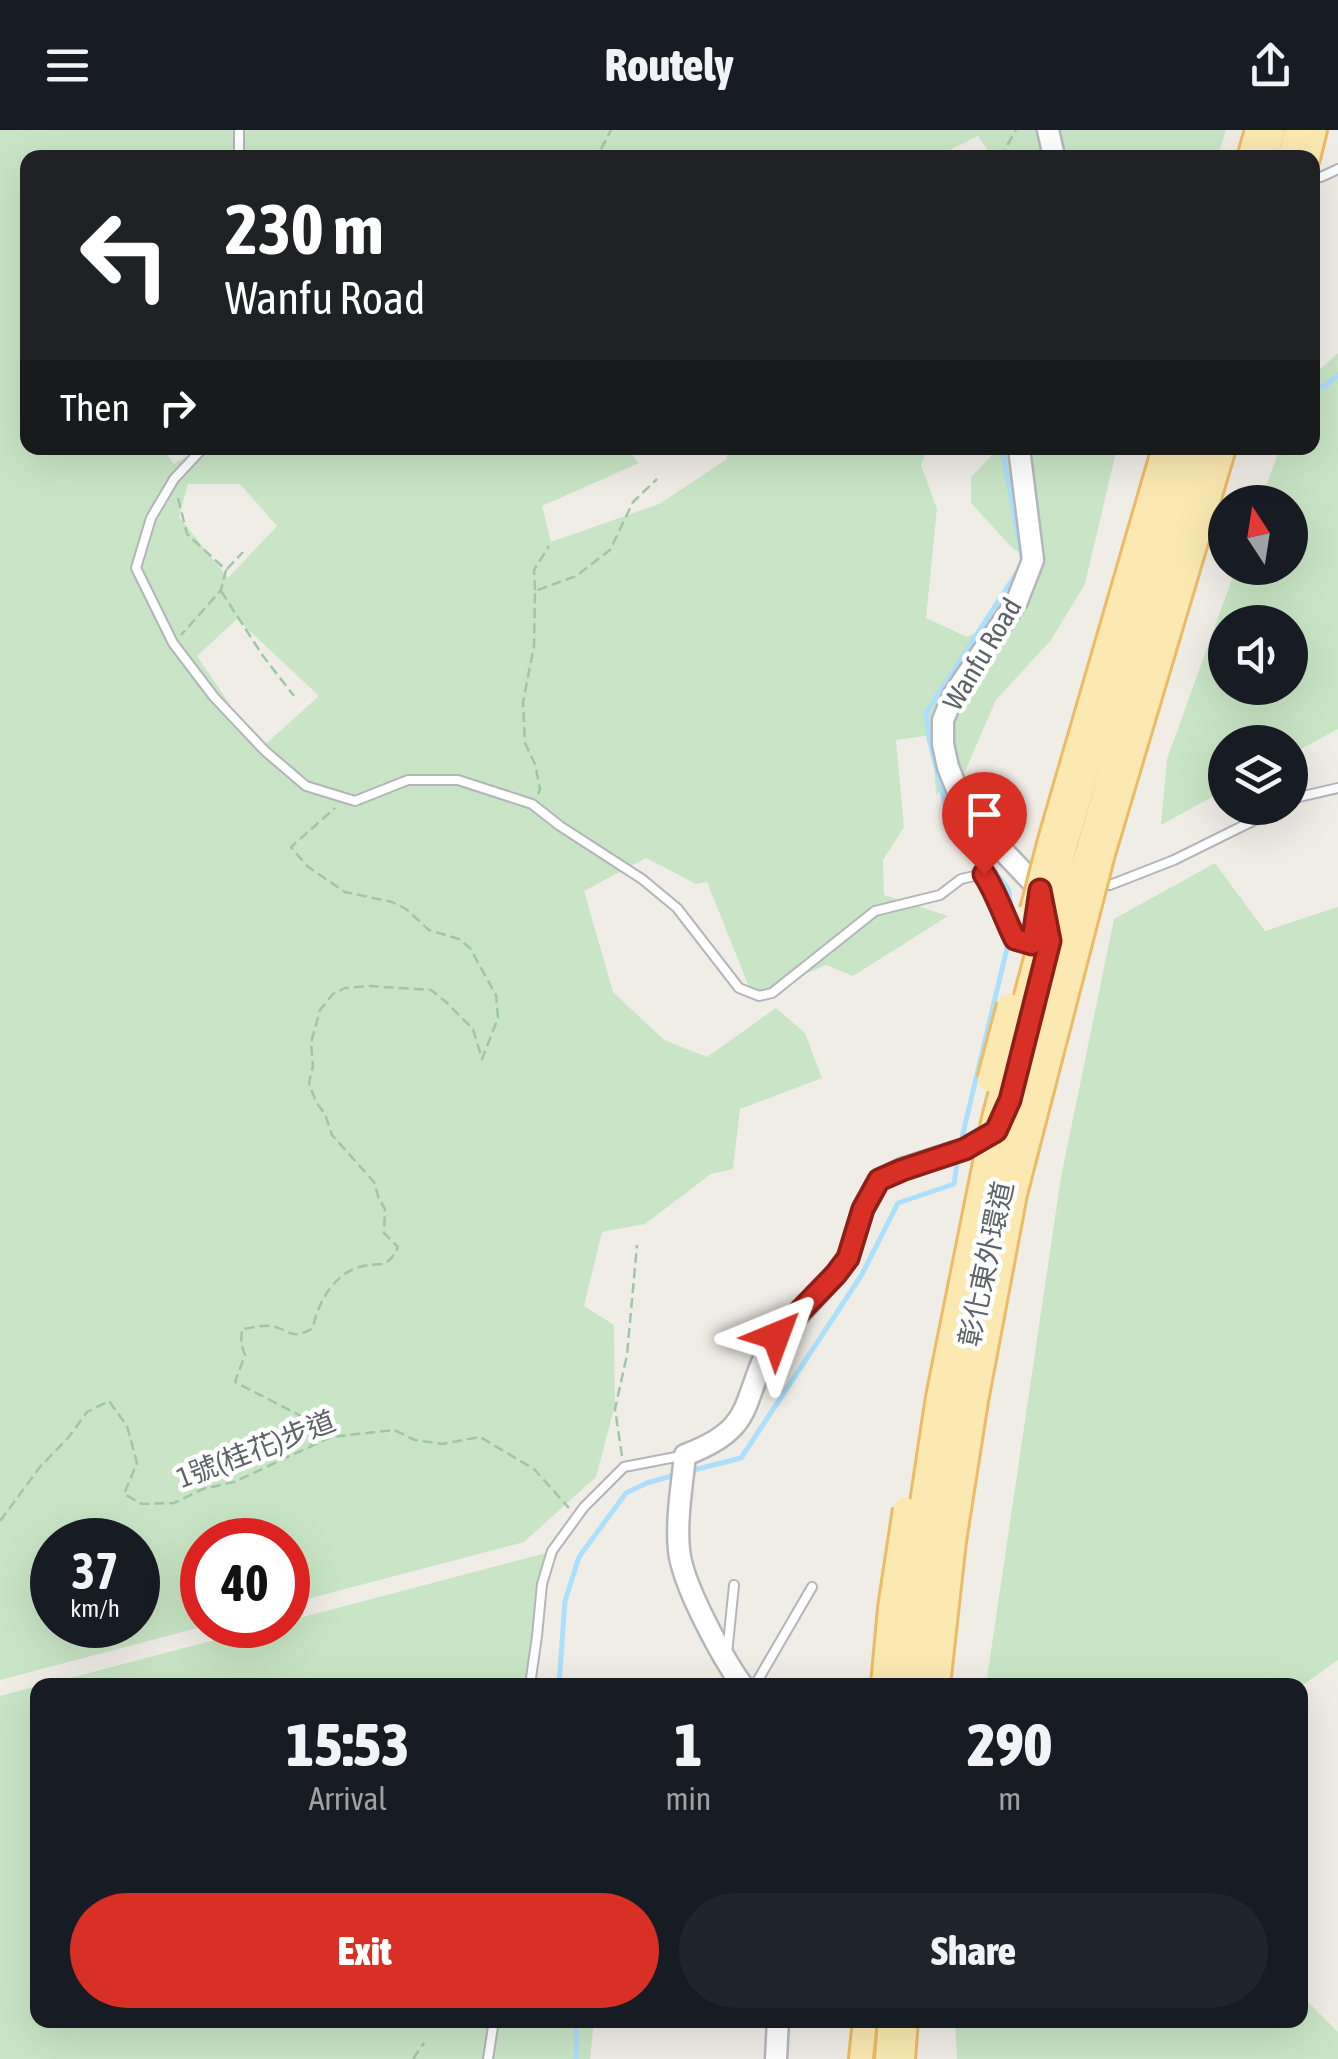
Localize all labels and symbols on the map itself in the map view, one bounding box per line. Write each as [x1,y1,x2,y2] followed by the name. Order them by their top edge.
[1208,485,1308,585] north arrow
[936,592,1028,716] street label: Wanfu Road
[942,772,1027,875] pin
[953,1179,1019,1349] street label: 彰化東外環道
[724,1284,828,1388] position arrow
[172,1404,340,1494] street label: 1號(桂花)步道
[180,1518,310,1648] speed limit sign: 40

